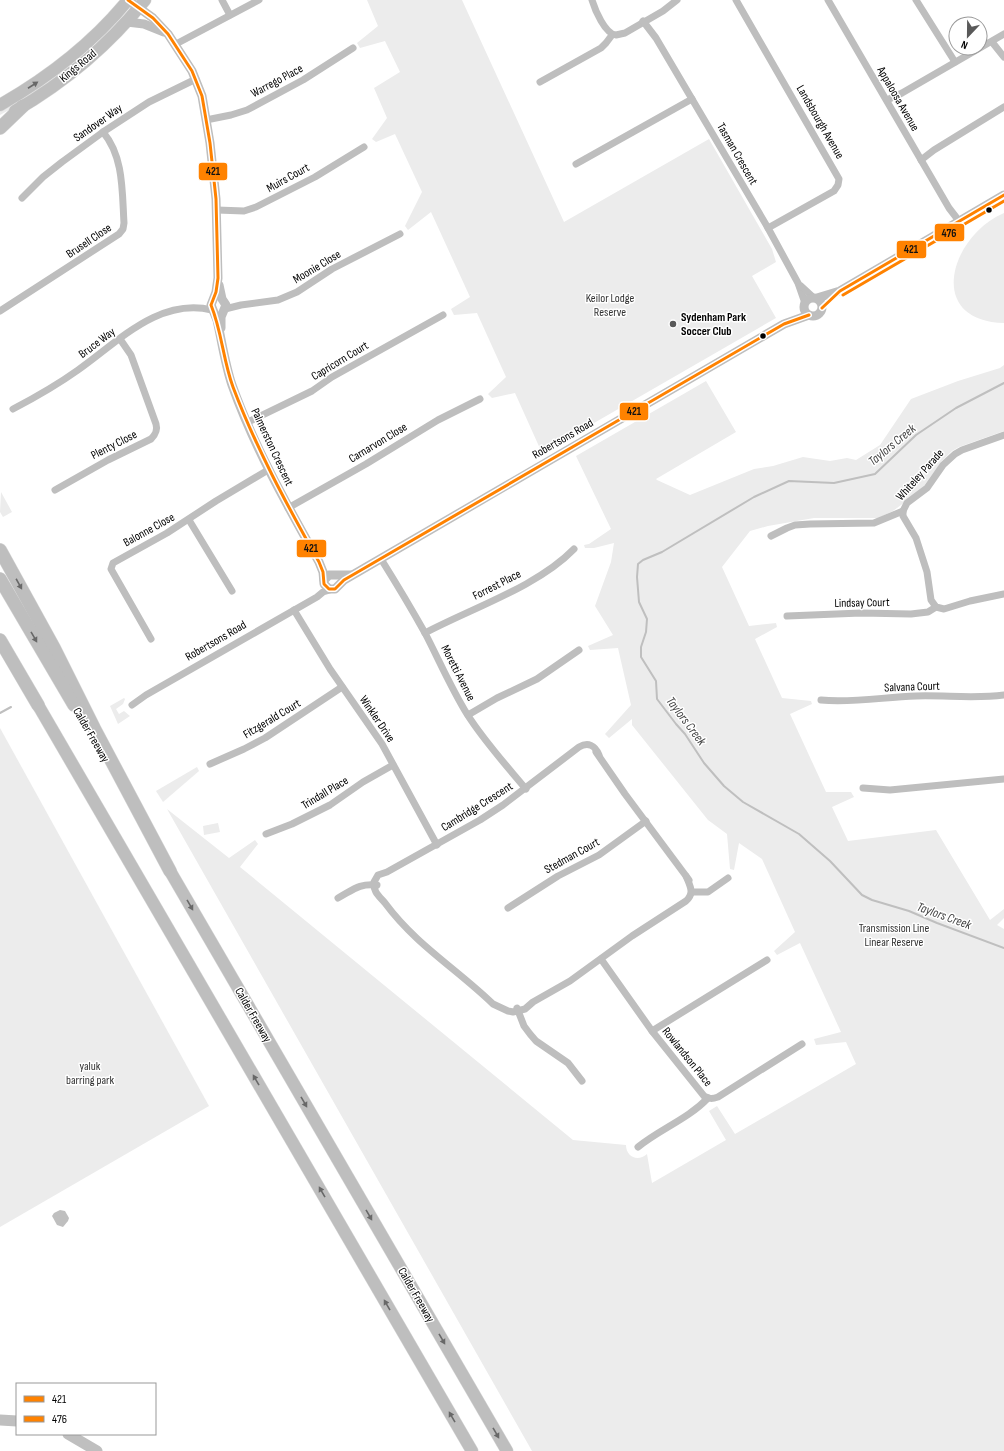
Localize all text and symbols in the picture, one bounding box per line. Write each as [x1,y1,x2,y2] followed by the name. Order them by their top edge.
[948,16,988,56] north arrow
[959,38,970,52] text: N
[56,46,100,86] street label: Kings Road
[248,61,306,101] street label: Warrego Place
[873,63,923,134] street label: Appaloosa Avenue
[28,81,39,89] one-way arrow
[793,82,847,162] street label: Landsbourgh Avenue
[71,101,126,145] street label: Sandover Way
[713,120,761,188] street label: Tasman Crescent
[264,160,312,196] street label: Muirs Court
[198,162,228,181] line badge: 421
[206,165,221,178] text: 421
[984,205,994,215] unlabelled marker
[63,220,115,262] street label: Brusell Close
[934,223,965,242] line badge: 476
[942,227,956,240] text: 476
[896,240,927,259] line badge: 421
[904,243,919,256] text: 421
[290,247,344,287] street label: Moonie Close
[586,291,635,320] park label: Keilor Lodge Reserve
[681,310,746,339] place label: Sydenham Park Soccer Club
[668,319,678,329] marker: Sydenham Park Soccer Club
[76,324,119,362] street label: Bruce Way
[758,331,768,341] unlabelled marker
[309,338,372,384] street label: Capricorn Court
[619,402,649,421] line badge: 421
[627,405,642,418] text: 421
[247,406,297,489] street label: Palmerston Crescent
[530,416,596,462] street label: Robertsons Road
[346,420,410,466] street label: Carnarvon Close
[865,420,920,469] water label: Taylors Creek
[88,427,140,463] street label: Plenty Close
[893,446,947,504] street label: Whiteley Parade
[121,510,177,550] street label: Balonne Close
[296,539,327,558] line badge: 421
[304,542,319,555] text: 421
[470,566,524,604] street label: Forrest Place
[16,578,22,590] one-way arrow
[834,595,890,611] street label: Lindsay Court
[183,618,249,664] street label: Robertsons Road
[30,631,37,643] one-way arrow
[437,642,479,704] street label: Moretti Avenue
[884,679,940,695] street label: Salvana Court
[356,693,398,745] street label: Winkler Drive
[662,693,710,749] water label: Taylors Creek
[240,696,304,742] street label: Fitzgerald Court
[69,705,113,765] street label: Calder Freeway
[299,773,351,813] street label: Trindall Place
[438,779,516,835] street label: Cambridge Crescent
[542,835,603,877] street label: Stedman Court
[186,899,193,911] one-way arrow
[915,899,975,934] water label: Taylors Creek
[859,921,929,950] park label: Transmission Line Linear Reserve
[231,985,275,1045] street label: Calder Freeway
[659,1024,716,1090] street label: Rowlandson Place
[66,1059,114,1088] park label: yaluk barring park
[253,1074,260,1086] one-way arrow
[301,1096,308,1108] one-way arrow
[318,1187,325,1198] one-way arrow
[366,1209,373,1221] one-way arrow
[394,1265,438,1325] street label: Calder Freeway
[383,1299,390,1311] one-way arrow
[438,1333,445,1345] one-way arrow
[16,1383,156,1435] legend
[52,1392,67,1407] text: 421
[449,1411,456,1423] one-way arrow
[52,1412,67,1427] text: 476
[493,1427,500,1439] one-way arrow

